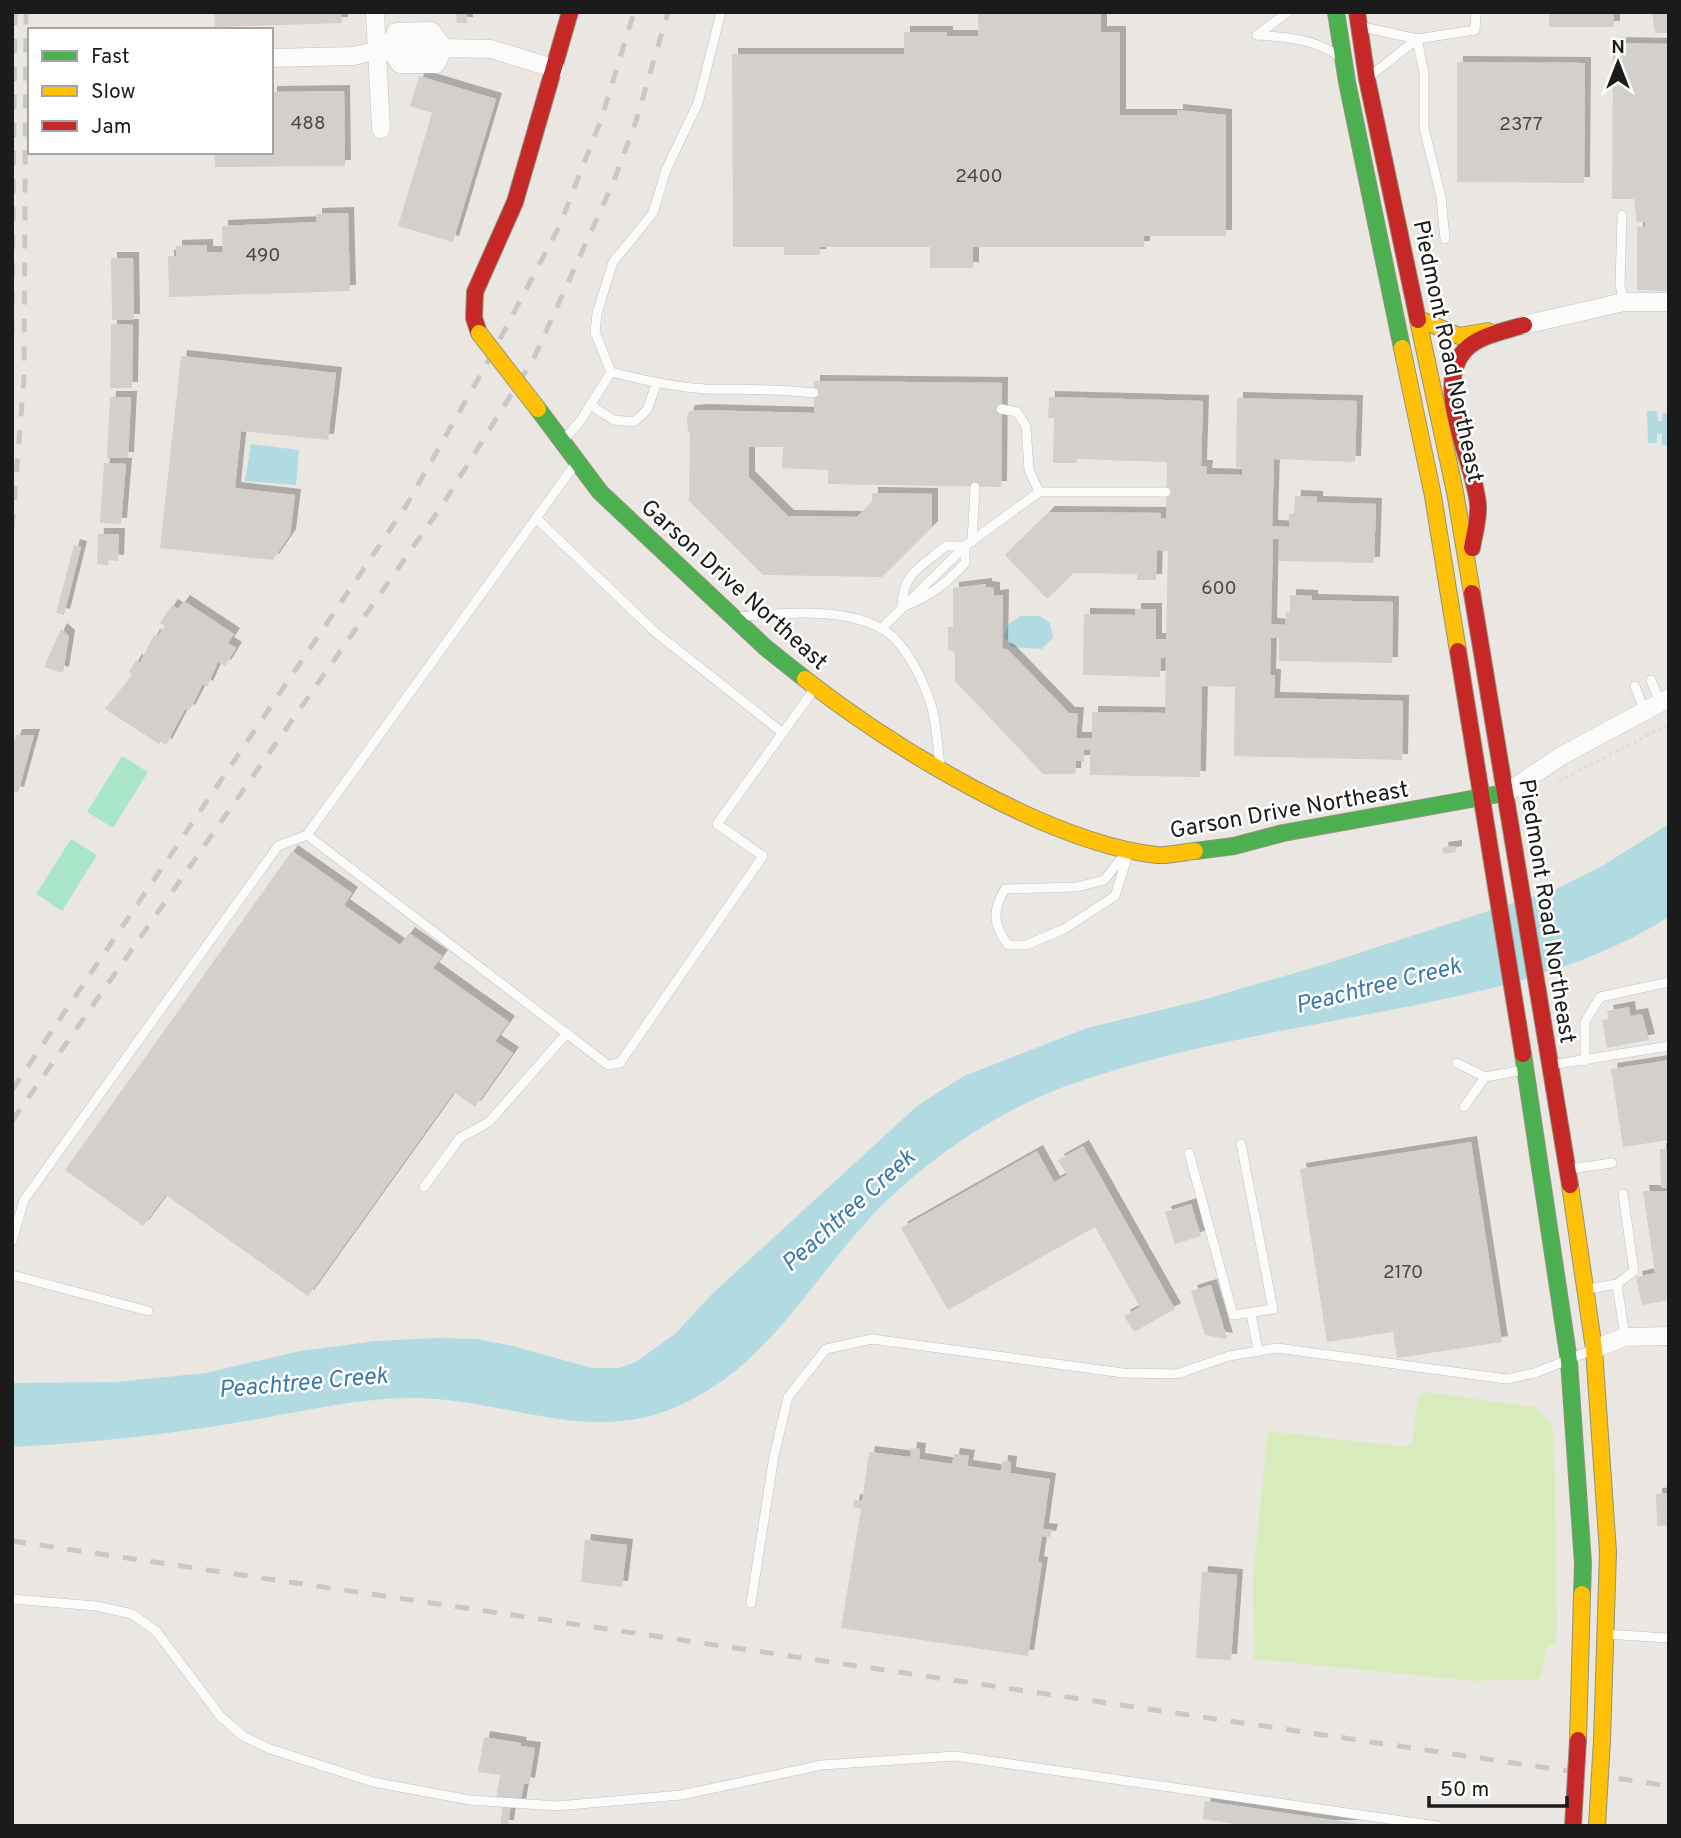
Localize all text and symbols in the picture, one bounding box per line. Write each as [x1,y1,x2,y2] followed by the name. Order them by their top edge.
[28,28,273,154] legend
[1583,28,1653,98] north arrow
[1611,36,1625,60] text: N
[91,44,130,71] text: Fast
[91,79,136,106] text: Slow
[290,112,326,136] house number: 488
[1499,113,1543,137] house number: 2377
[91,114,132,141] text: Jam
[955,165,1003,189] house number: 2400
[1405,218,1489,485] street label: Piedmont Road Northeast
[246,244,280,268] house number: 490
[634,494,833,678] street label: Garson Drive Northeast
[1201,577,1237,601] house number: 600
[1168,776,1411,847] street label: Garson Drive Northeast
[1510,777,1581,1046] street label: Piedmont Road Northeast
[1293,952,1465,1022] water label: Peachtree Creek
[776,1143,923,1279] water label: Peachtree Creek
[1383,1261,1423,1285] house number: 2170
[217,1362,390,1406] water label: Peachtree Creek
[1429,1764,1567,1808] scale bar
[1440,1777,1489,1804] text: 50 m

